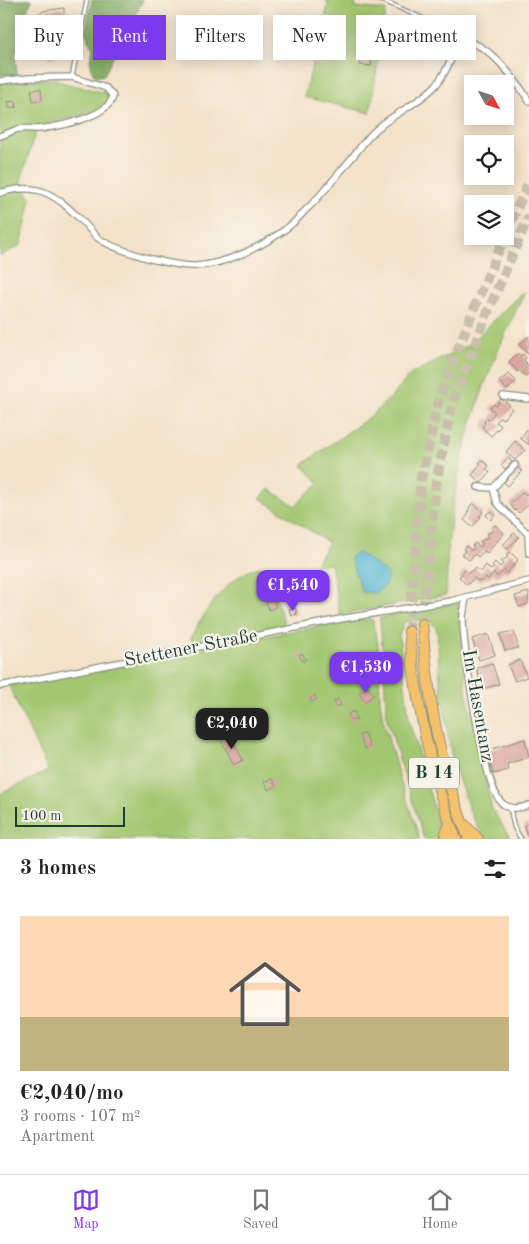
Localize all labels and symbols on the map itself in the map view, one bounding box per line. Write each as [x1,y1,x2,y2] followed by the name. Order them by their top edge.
[464,75,514,125] north arrow
[252,570,334,612] pin: €1,540
[123,627,259,671] street label: Stettener Straße
[458,648,496,764] street label: Im Hasentanz
[325,652,407,694] pin: €1,530
[191,708,273,750] pin: €2,040
[409,758,459,788] road number: B 14
[15,804,125,827] scale bar

